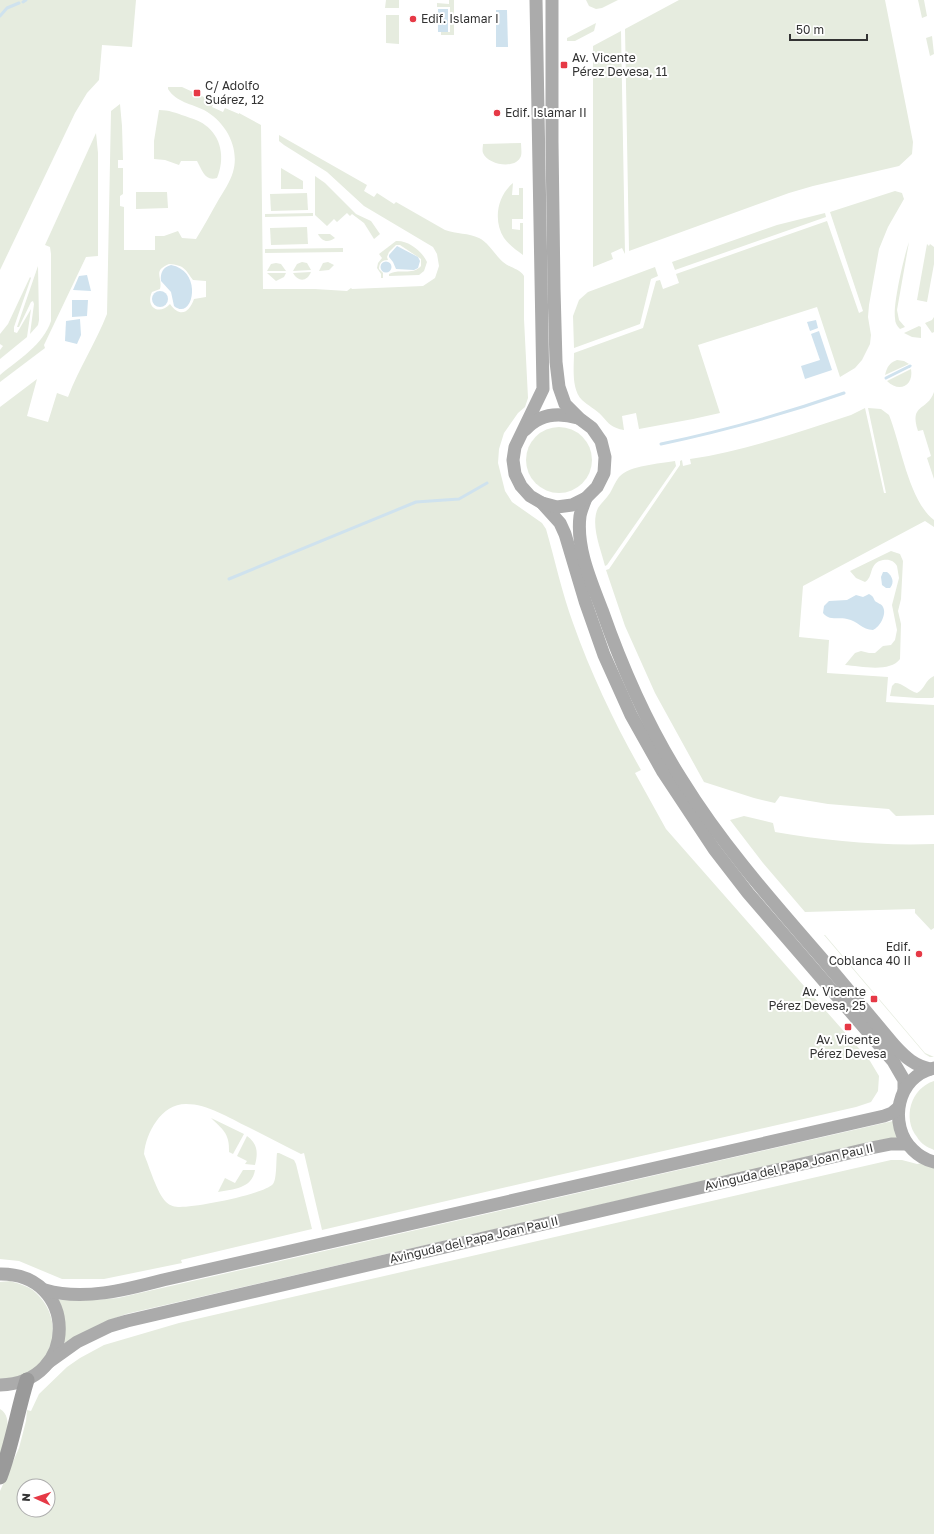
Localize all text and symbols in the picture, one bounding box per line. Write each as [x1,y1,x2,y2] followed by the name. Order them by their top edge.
[421,11,499,26] place label: Edif. Islamar I
[408,14,418,24] marker: Edif. Islamar I
[790,16,867,42] scale bar
[796,22,824,37] text: 50 m
[572,50,667,79] place label: Av. Vicente Pérez Devesa, 11
[559,60,569,70] marker: Av. Vicente Pérez Devesa, 11
[205,78,264,107] place label: C/ Adolfo Suárez, 12
[192,88,202,98] marker: C/ Adolfo Suárez, 12
[505,105,587,120] place label: Edif. Islamar II
[492,108,502,118] marker: Edif. Islamar II
[829,939,911,968] place label: Edif. Coblanca 40 II
[914,949,924,959] marker: Edif. Coblanca 40 II
[768,984,866,1013] place label: Av. Vicente Pérez Devesa, 25
[869,994,879,1004] marker: Av. Vicente Pérez Devesa, 25
[843,1022,853,1032] marker: Av. Vicente Pérez Devesa
[809,1032,887,1061] place label: Av. Vicente Pérez Devesa
[703,1140,875,1193] street label: Avinguda del Papa Joan Pau II
[388,1213,560,1266] street label: Avinguda del Papa Joan Pau II
[16,1478,56,1518] north arrow
[19,1493,32,1502] text: N

